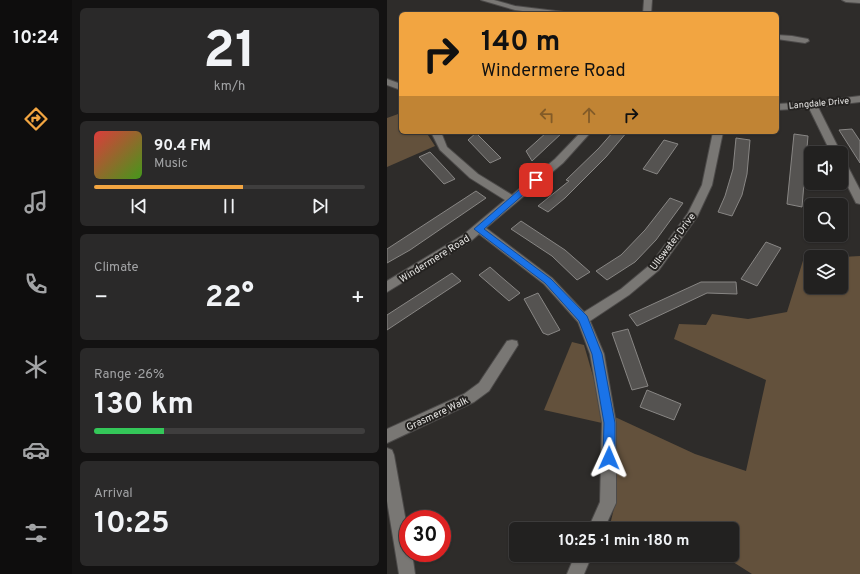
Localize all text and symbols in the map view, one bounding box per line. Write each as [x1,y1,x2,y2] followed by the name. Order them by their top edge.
[203,20,256,86] text: 21
[481,25,560,61] text: 140 m
[13,27,59,50] text: 10:24
[415,28,467,80] icon: right
[481,60,626,83] text: Windermere Road
[214,79,245,95] text: km/h
[788,95,850,112] street label: Langdale Drive
[536,104,558,126] icon: left
[578,104,600,126] icon: ahead
[620,104,642,126] icon: right
[22,105,50,133] icon: directions
[154,137,211,156] text: 90.4 FM
[804,146,848,294] map controls
[804,146,848,190] button: sound
[154,156,188,172] text: Music
[519,163,553,197] pin
[525,169,547,191] icon: arrive
[22,188,50,216] icon: music
[128,195,150,217] icon: previous
[218,195,240,217] icon: pause
[309,195,331,217] icon: next
[804,198,848,242] button: search
[648,211,699,273] street label: Ullswater Drive
[397,232,472,286] street label: Windermere Road
[804,250,848,294] button: layers
[94,260,139,276] text: Climate
[22,270,50,298] icon: phone
[205,280,254,317] text: 22°
[94,285,108,312] text: −
[351,285,365,312] text: +
[22,353,50,381] icon: climate
[94,367,164,383] text: Range · 26%
[94,387,194,424] text: 130 km
[404,394,471,434] street label: Grasmere Walk
[22,436,50,464] icon: car
[588,437,630,479] position arrow
[94,486,133,502] text: Arrival
[94,506,170,543] text: 10:25
[399,510,451,562] speed limit sign: 30
[22,519,50,547] icon: filters
[559,532,689,551] text: 10:25 · 1 min · 180 m

